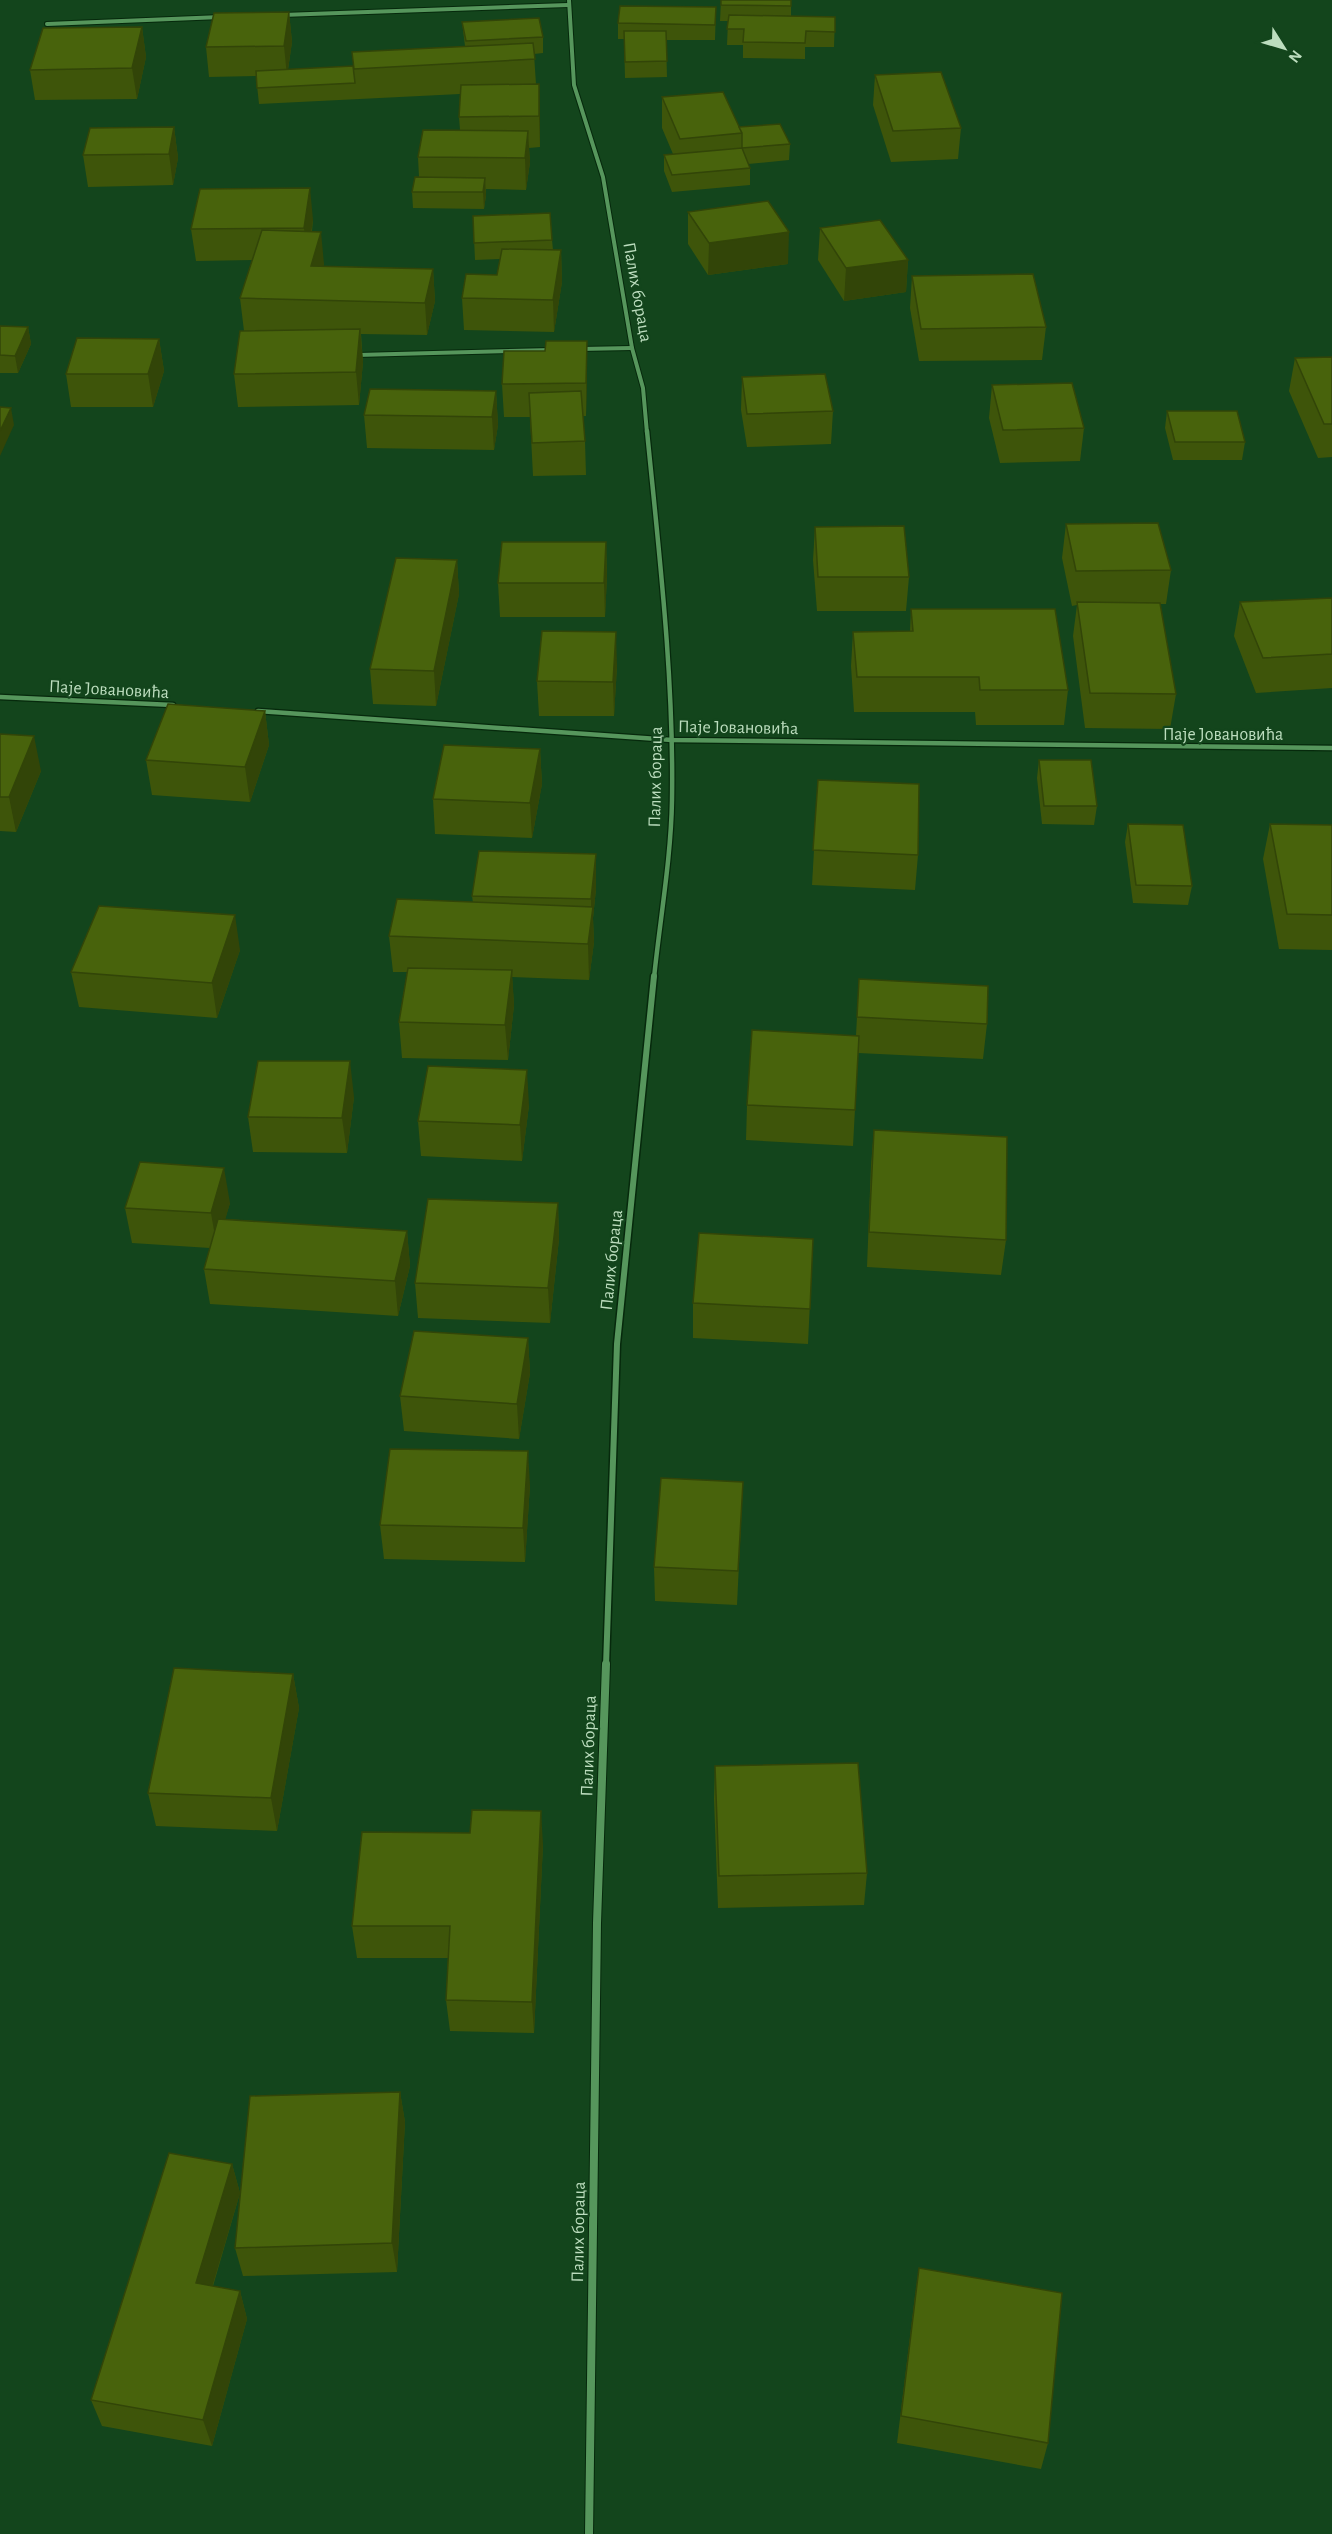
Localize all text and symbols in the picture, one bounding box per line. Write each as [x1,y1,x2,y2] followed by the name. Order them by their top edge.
[1254,18,1314,78] north arrow
[1285,47,1305,66] text: N
[619,241,656,344] street label: Палих бораца
[48,678,170,702] street label: Паје Јовановића
[678,718,798,738] street label: Паје Јовановића
[645,726,666,828] street label: Палих бораца
[1163,726,1283,744] street label: Паје Јовановића
[597,1209,626,1311] street label: Палих бораца
[577,1695,600,1797] street label: Палих бораца
[568,2181,589,2283] street label: Палих бораца

